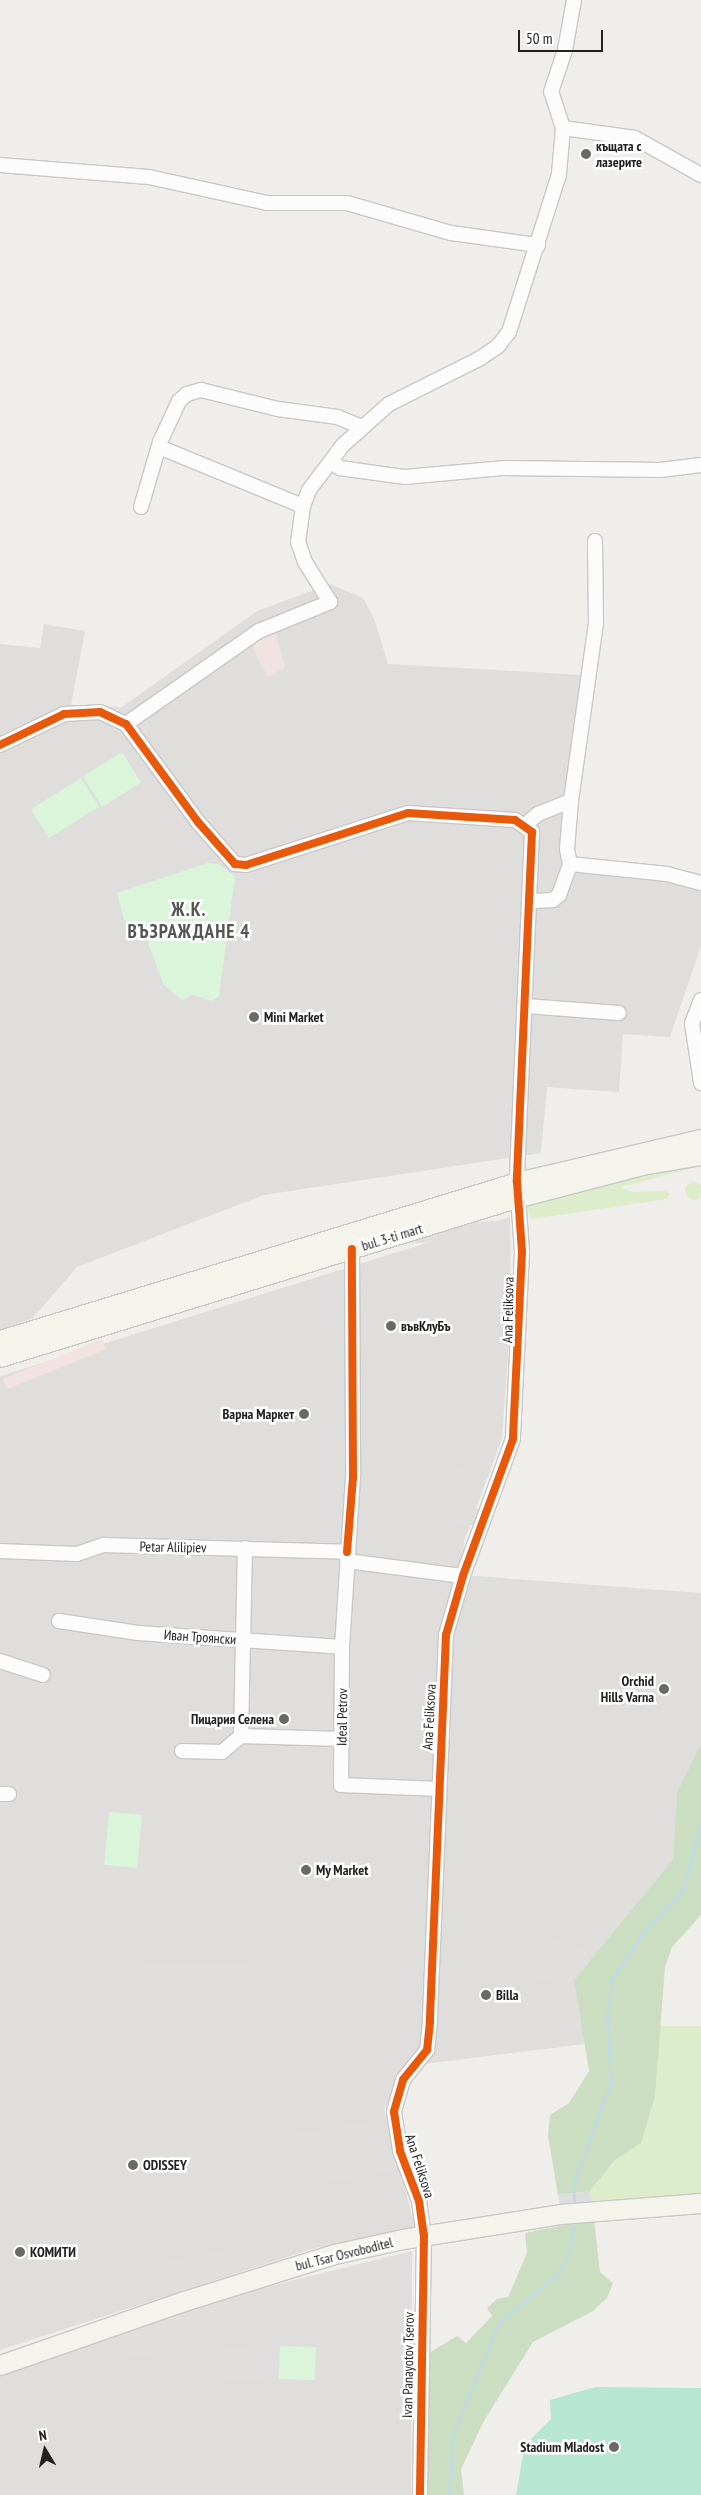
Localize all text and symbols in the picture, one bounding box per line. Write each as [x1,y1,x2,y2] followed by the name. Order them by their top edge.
[521,20,606,52] scale bar
[526,29,552,48] text: 50 m
[596,138,642,170] place label: къщата с лазерите
[580,148,592,160] marker: къщата с лазерите
[126,899,252,943] district label: Ж.К. ВЪЗРАЖДАНЕ 4
[264,1009,324,1025] place label: Mini Market
[248,1011,260,1023] marker: Mini Market
[359,1220,425,1254] street label: bul. 3-ti mart
[499,1277,517,1343] street label: Ana Feliksova
[401,1318,451,1334] place label: въвКлуБъ
[385,1320,397,1332] marker: въвКлуБъ
[223,1406,294,1422] place label: Варна Маркет
[298,1408,310,1420] marker: Варна Маркет
[139,1538,207,1556] street label: Petar Alilipiev
[163,1626,237,1648] street label: Иван Троянски
[600,1673,654,1705] place label: Orchid Hills Varna
[419,1683,439,1751] street label: Ana Feliksova
[658,1683,670,1695] marker: Orchid Hills Varna
[333,1688,351,1746] street label: Ideal Petrov
[191,1711,274,1727] place label: Пицария Селена
[278,1713,290,1725] marker: Пицария Селена
[316,1862,369,1878] place label: My Market
[300,1864,312,1876] marker: My Market
[496,1987,519,2003] place label: Billa
[480,1989,492,2001] marker: Billa
[402,2132,438,2200] street label: Ana Feliksova
[143,2157,187,2173] place label: ODISSEY
[127,2159,139,2171] marker: ODISSEY
[293,2234,395,2274] street label: bul. Tsar Osvoboditel
[30,2244,76,2260] place label: КОМИТИ
[14,2246,26,2258] marker: КОМИТИ
[399,2311,417,2419] street label: Ivan Panayotov Tserov
[20,2425,70,2475] north arrow
[38,2426,48,2445] text: N
[520,2439,604,2455] place label: Stadium Mladost
[608,2441,620,2453] marker: Stadium Mladost

